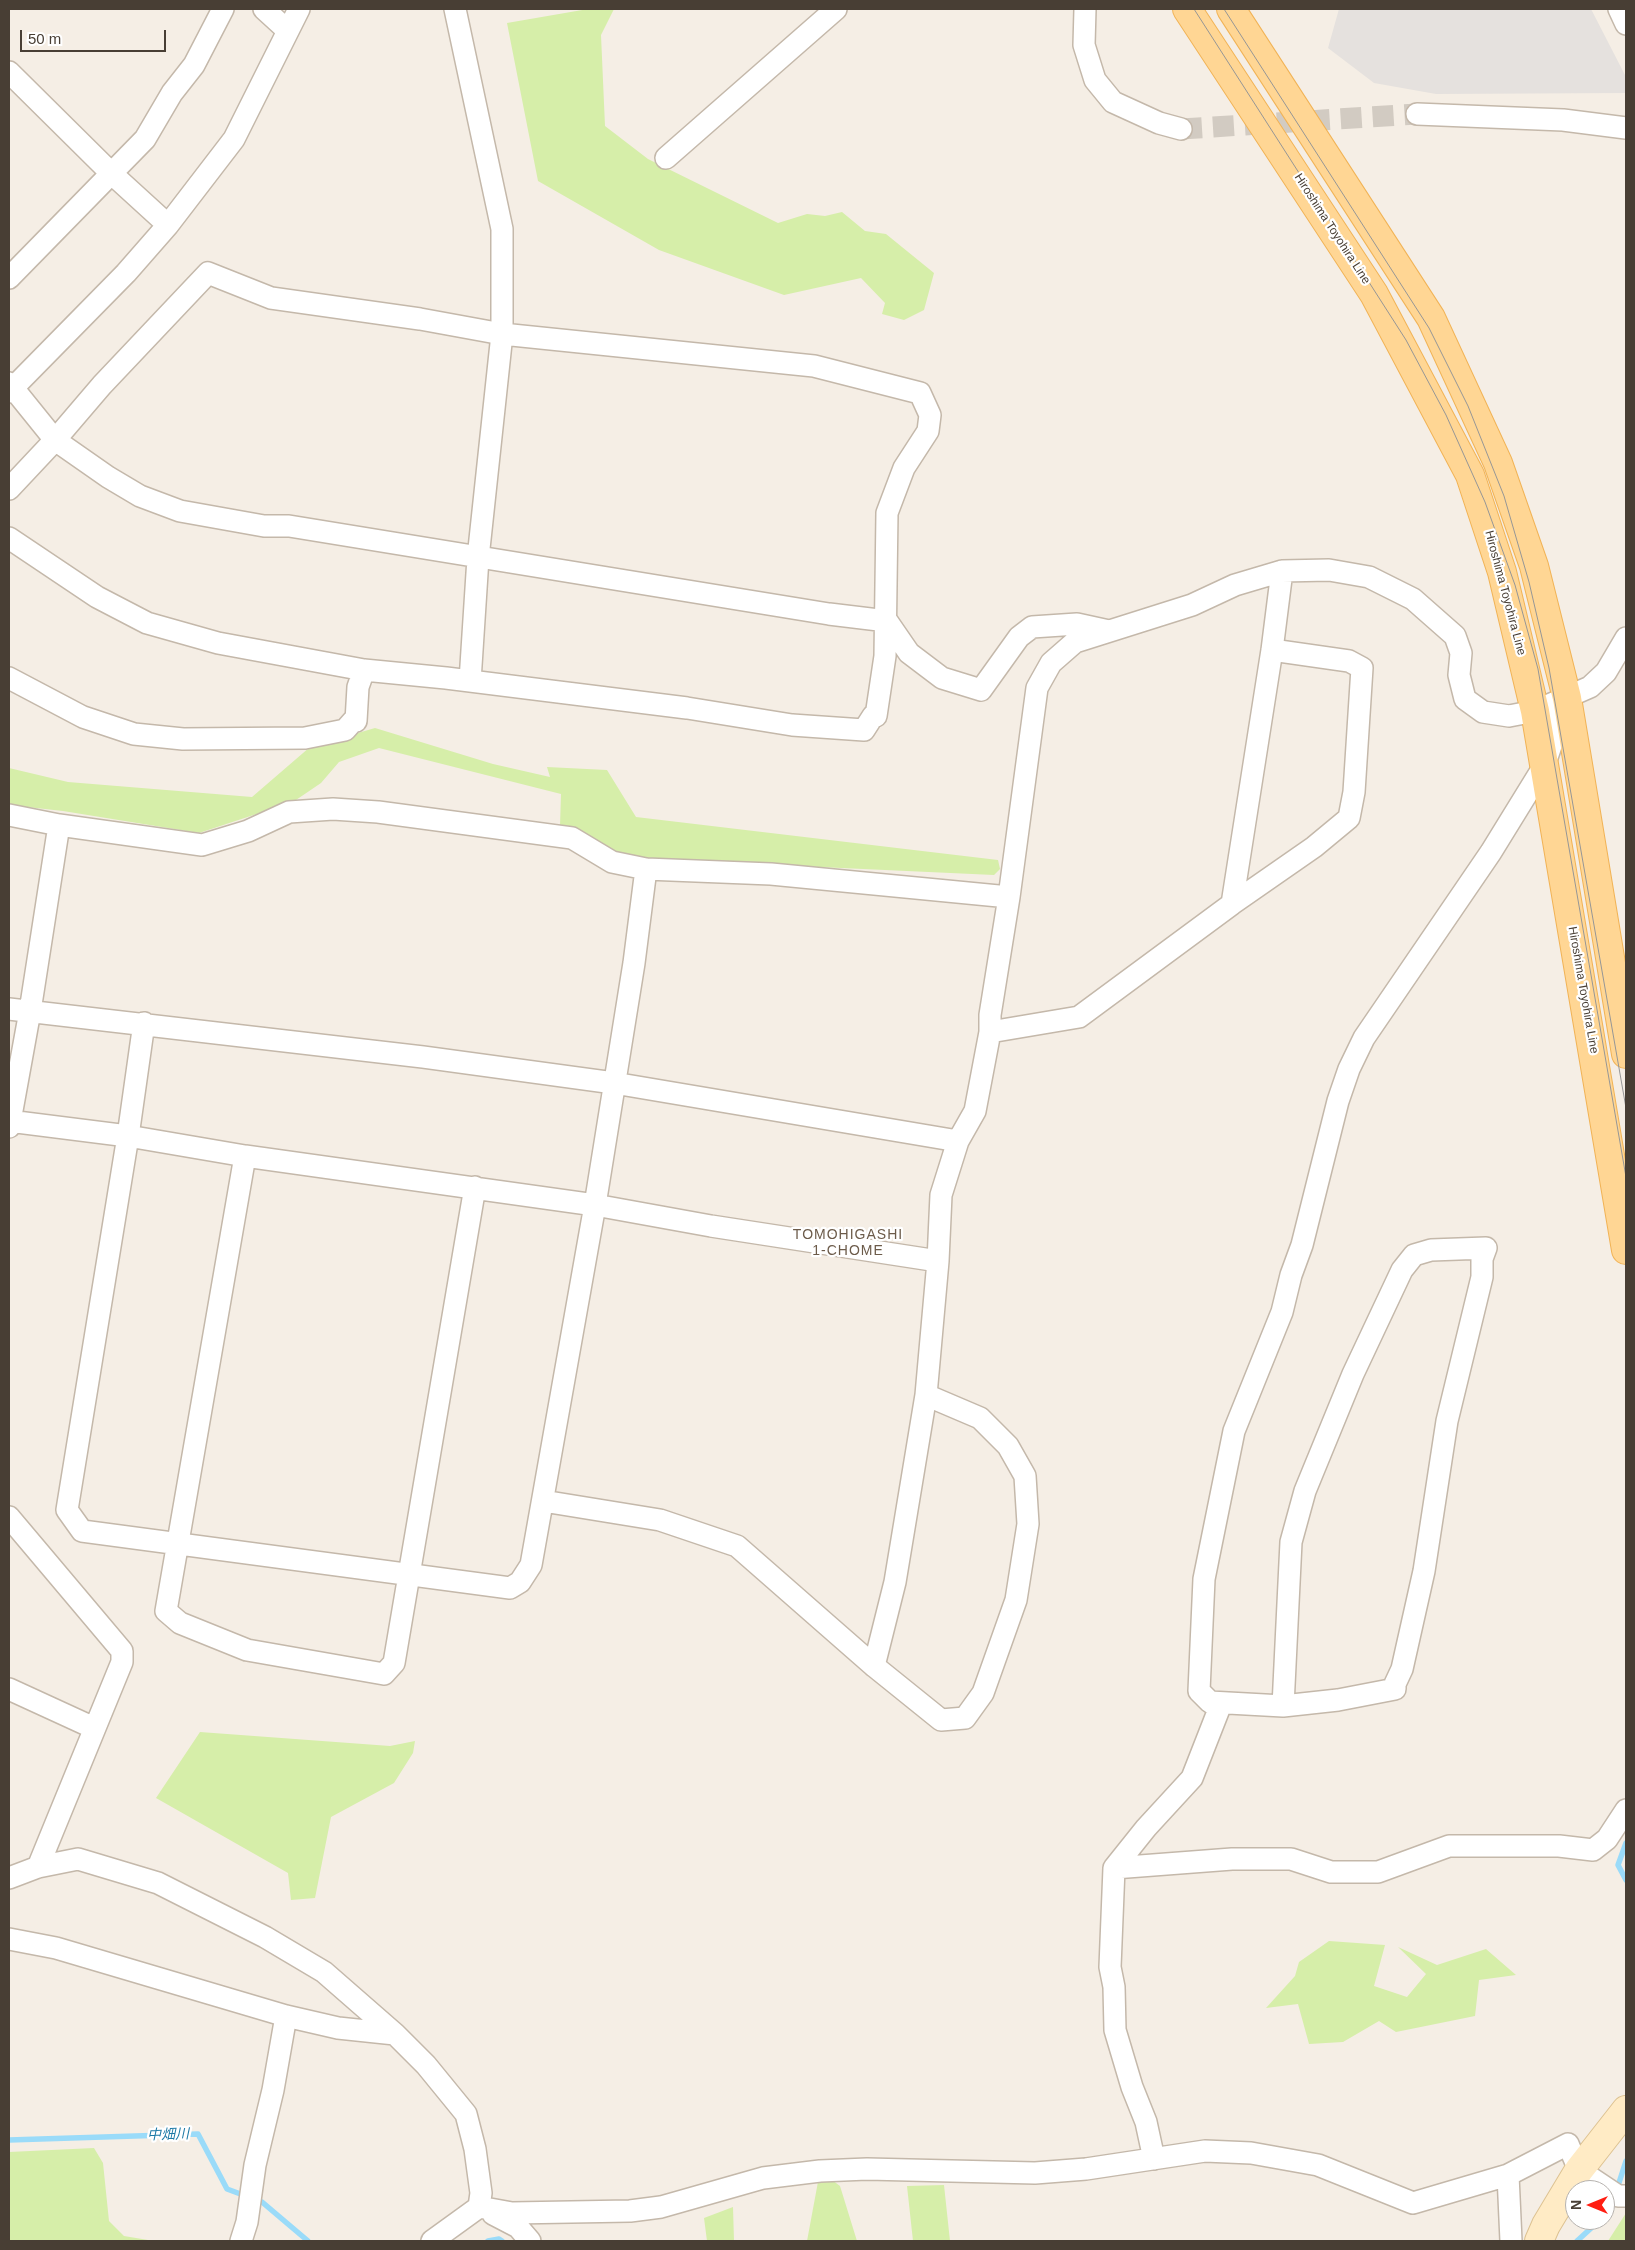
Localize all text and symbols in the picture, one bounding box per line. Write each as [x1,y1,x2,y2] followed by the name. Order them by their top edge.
[22,20,169,52] scale bar
[28,30,61,47] text: 50 m
[1291,171,1373,287] street label: Hiroshima Toyohira Line
[1481,529,1529,657] street label: Hiroshima Toyohira Line
[1565,925,1601,1055] street label: Hiroshima Toyohira Line
[791,1227,905,1260] district label: TOMOHIGASHI 1-CHOME
[147,2126,189,2144] water label: 中畑川
[1565,2180,1615,2230] north arrow
[1568,2200,1584,2210] text: N

